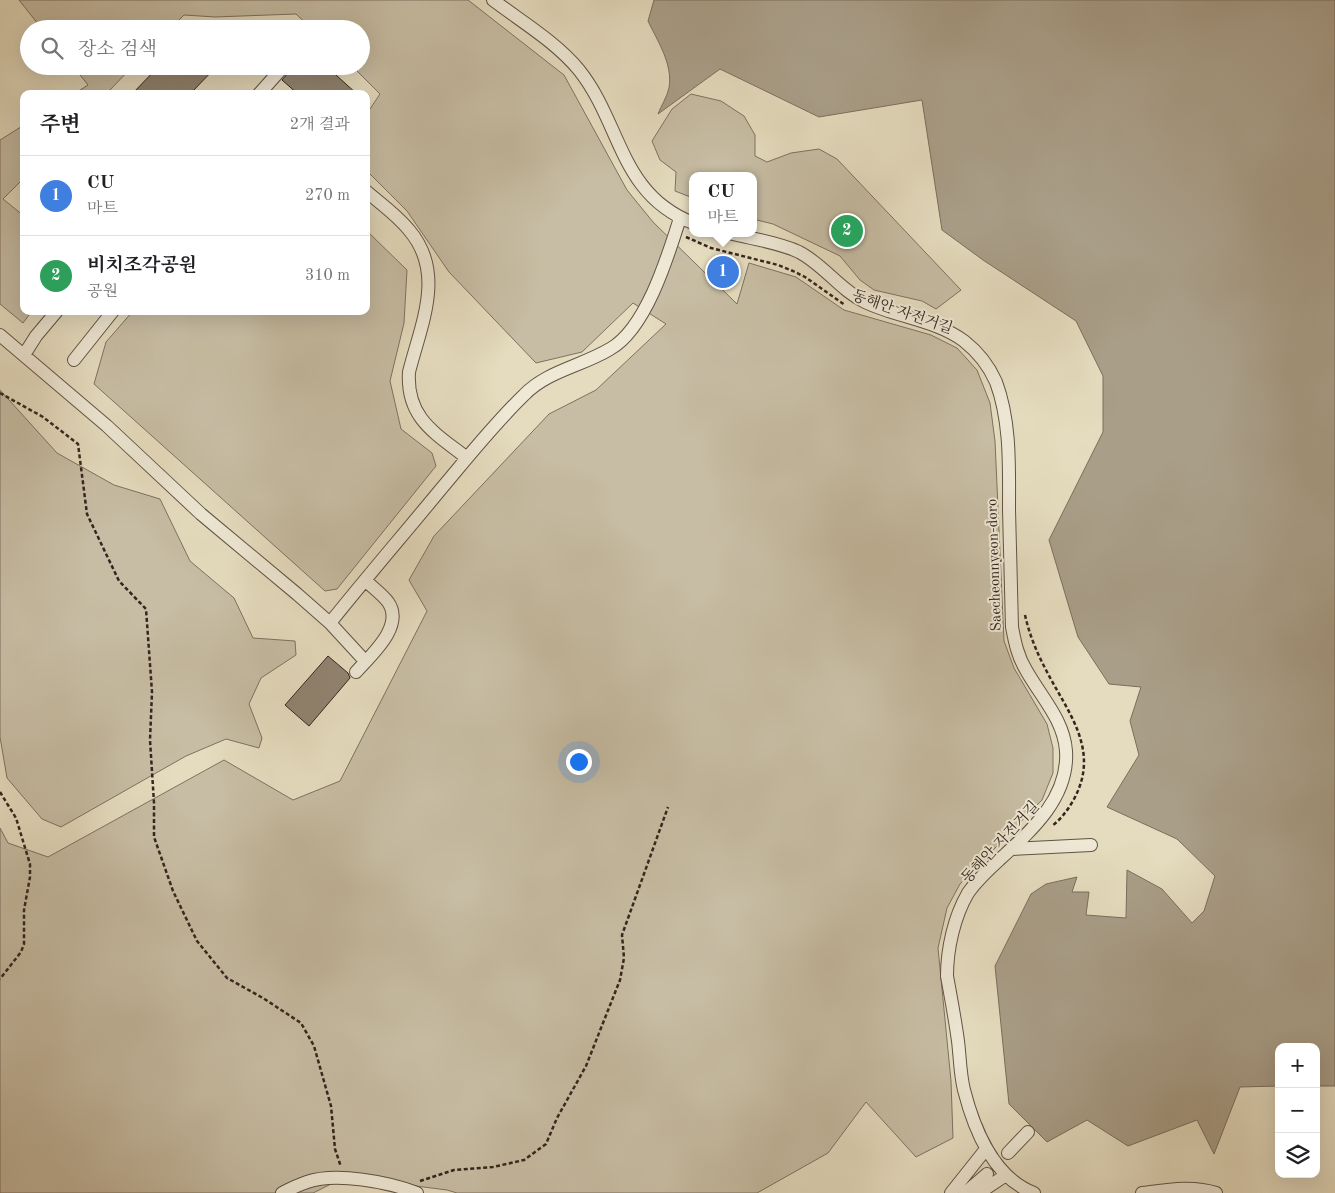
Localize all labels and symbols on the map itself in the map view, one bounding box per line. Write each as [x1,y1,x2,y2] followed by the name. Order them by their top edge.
[831,212,863,250] pin: 2
[707,253,739,291] pin: 1
[850,287,955,337] street label: 동해안 자전거길
[985,498,1005,632] street label: Saecheonnyeon-doro
[566,749,592,775] your location
[958,798,1043,887] street label: 동해안 자전거길

